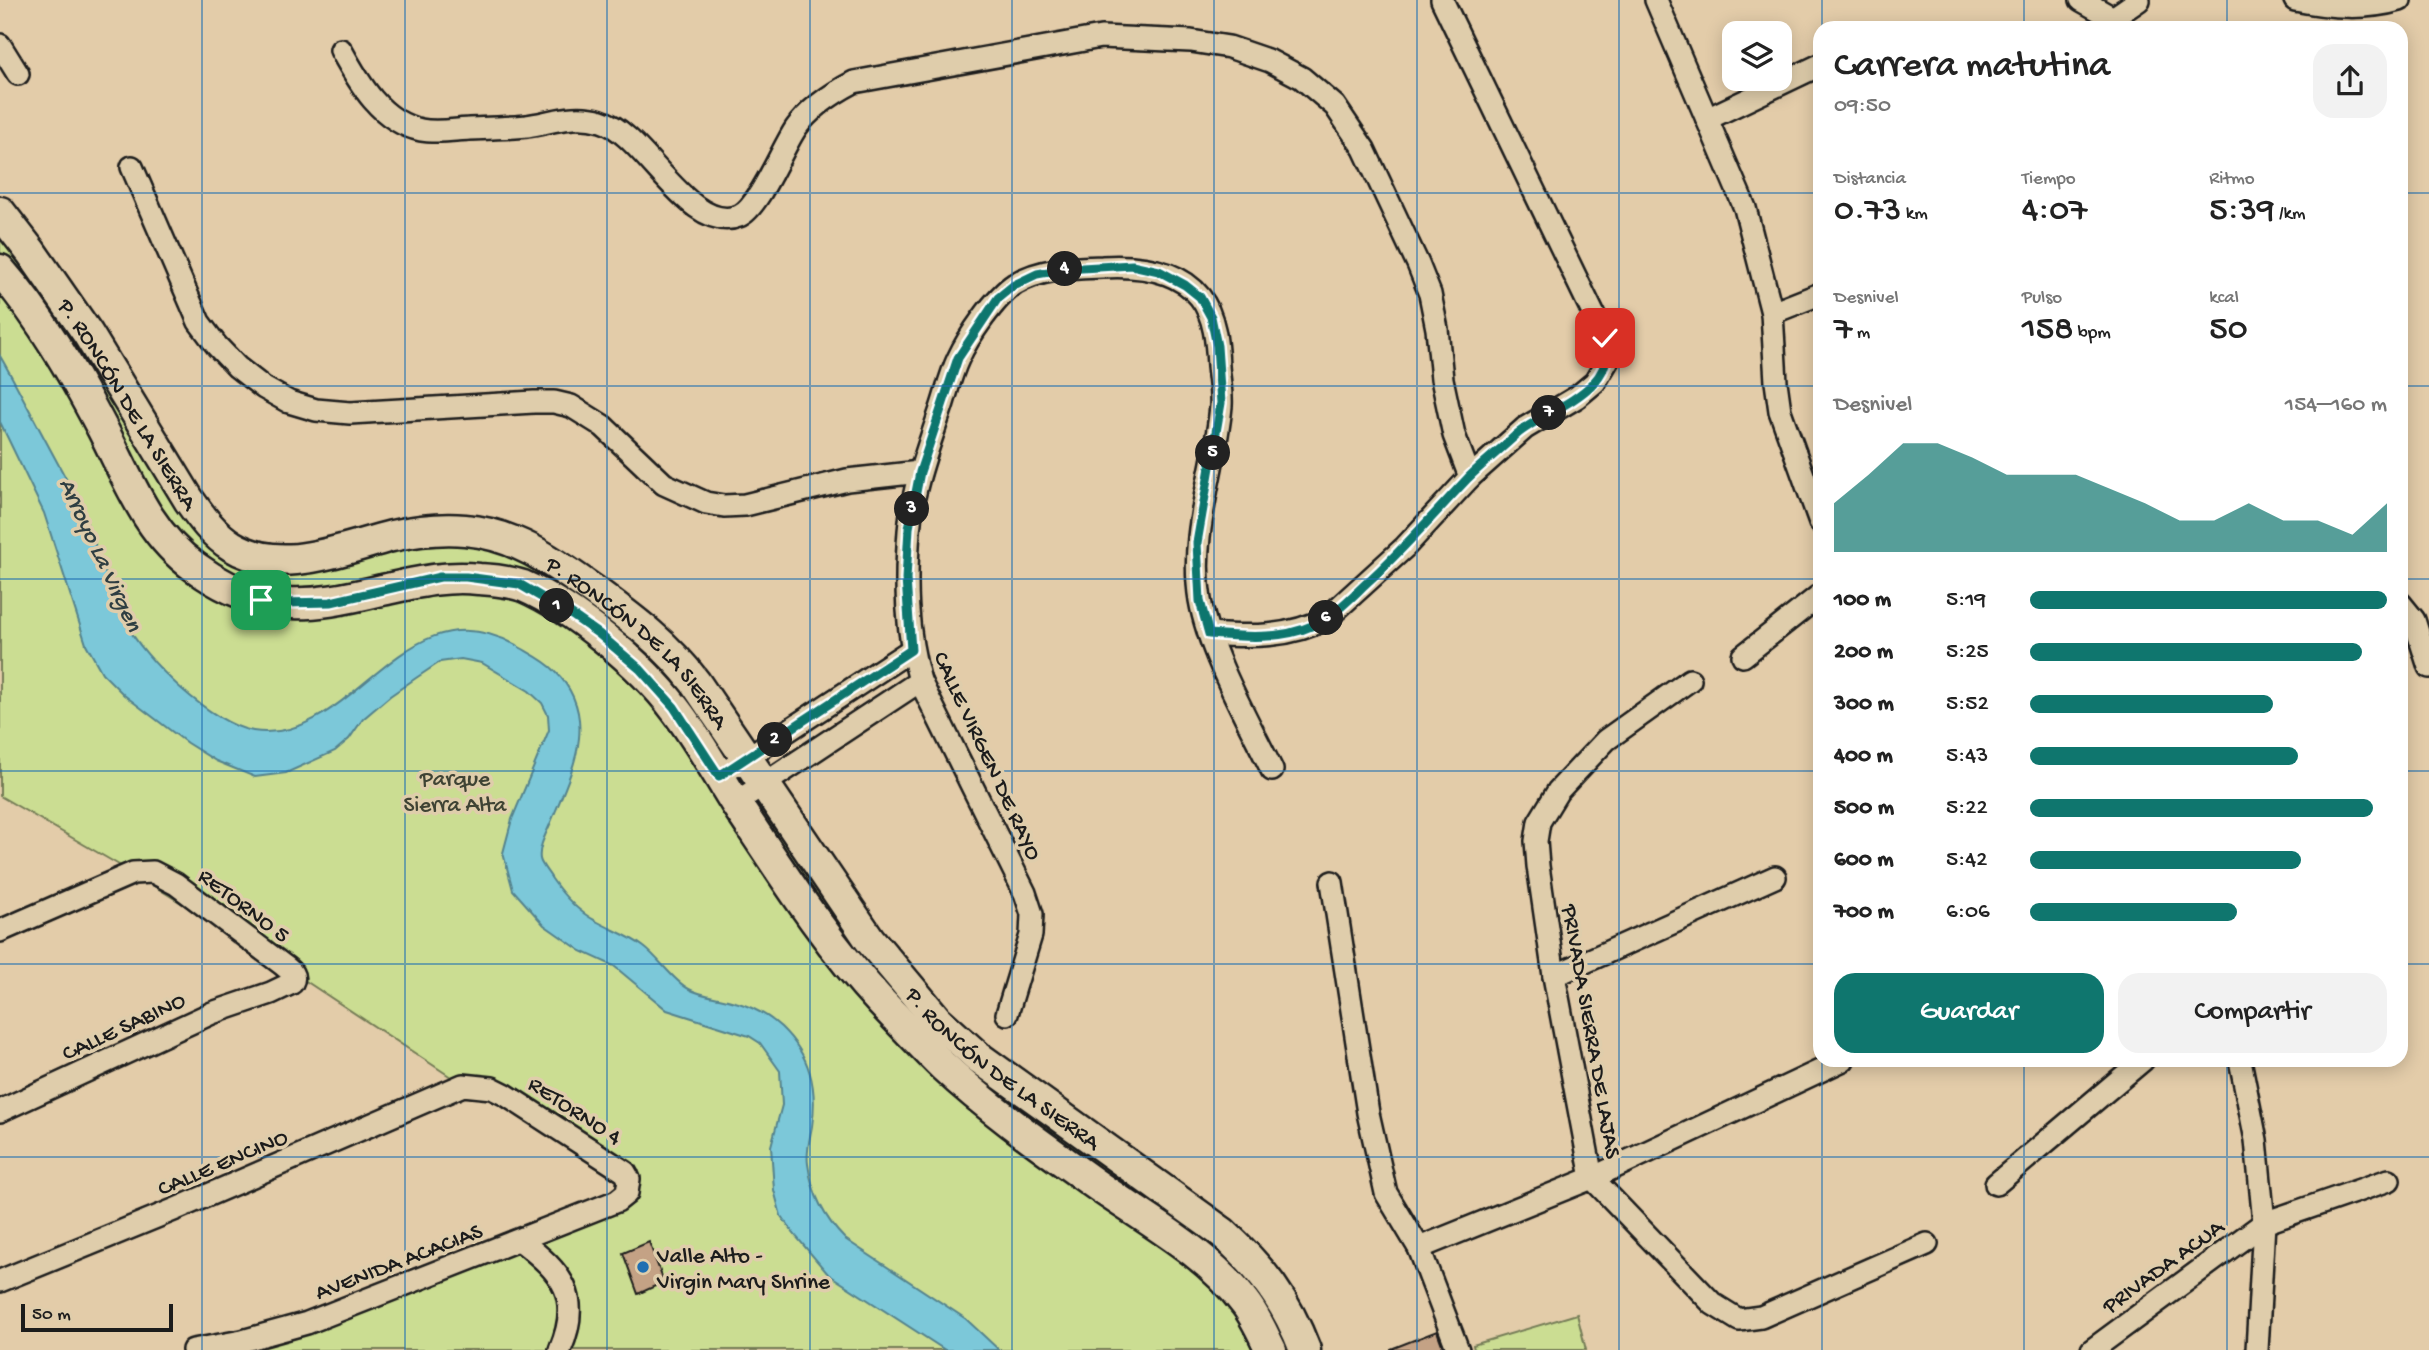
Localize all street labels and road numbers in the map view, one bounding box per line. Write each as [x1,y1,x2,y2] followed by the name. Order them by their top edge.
[50,294,203,518] street label: P. RONCÓN DE LA SIERRA
[539,551,734,736] street label: P. RONCÓN DE LA SIERRA
[926,648,1046,865] street label: CALLE VIRGEN DE RAYO
[192,864,294,950] street label: RETORNO 5
[1554,902,1625,1161] street label: PRIVADA SIERRA DE LAJAS
[898,982,1105,1158] street label: P. RONCÓN DE LA SIERRA
[58,988,191,1069] street label: CALLE SABINO
[522,1072,626,1152] street label: RETORNO 4
[154,1125,293,1204] street label: CALLE ENCINO
[2097,1214,2231,1322] street label: PRIVADA ACUA
[312,1219,487,1308] street label: AVENIDA ACACIAS

